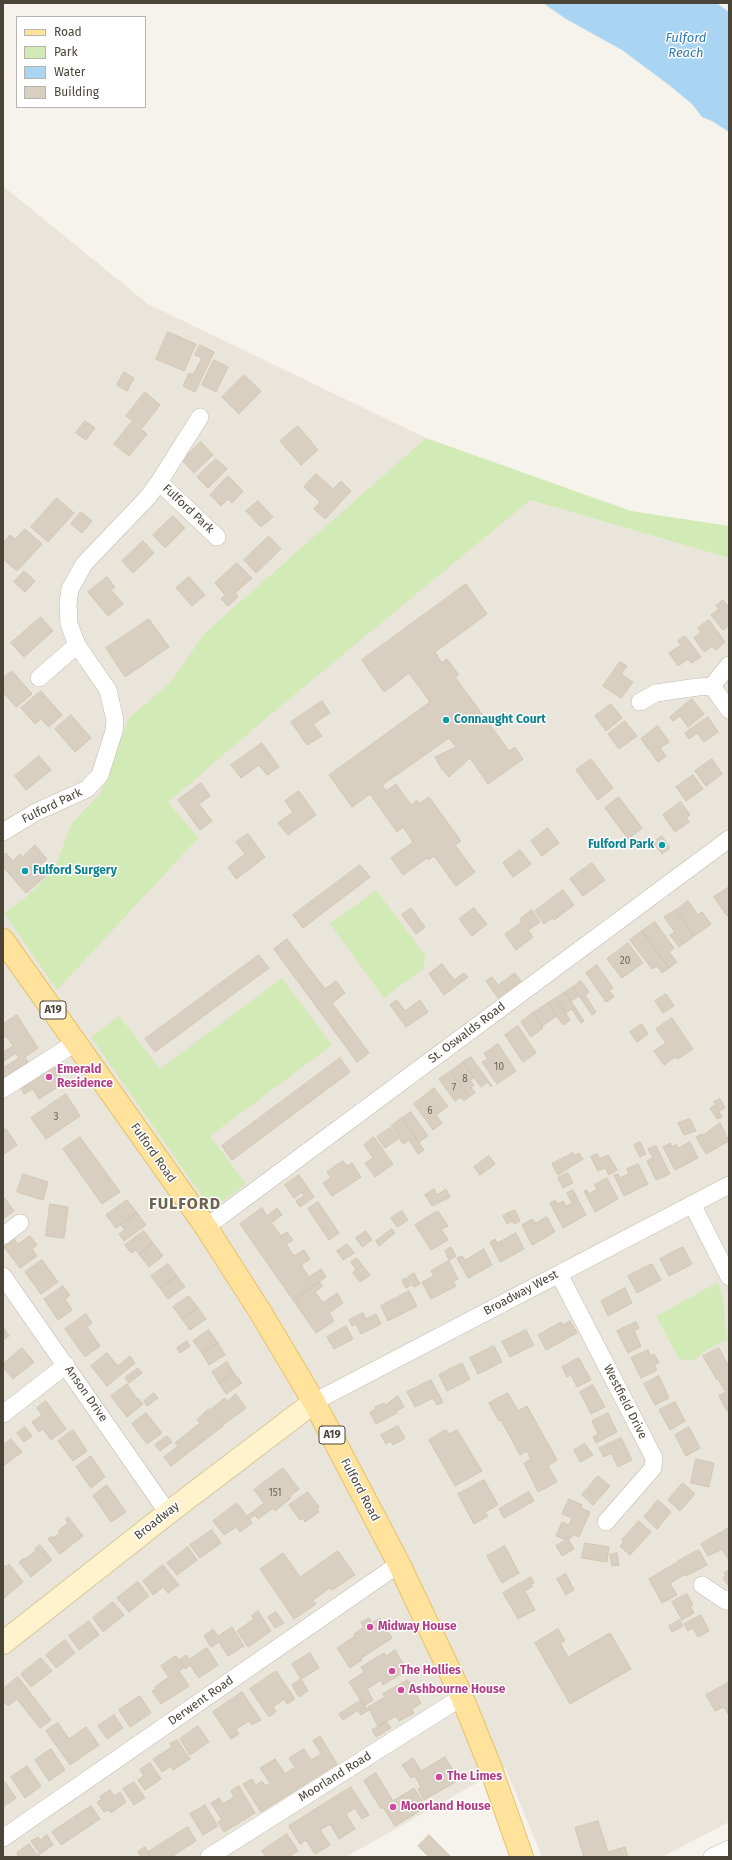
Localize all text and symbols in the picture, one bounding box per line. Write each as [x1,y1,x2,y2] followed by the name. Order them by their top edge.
[16,16,146,108] legend
[54,25,82,39] text: Road
[666,30,706,61] water label: Fulford Reach
[54,45,78,59] text: Park
[54,65,85,79] text: Water
[54,85,99,99] text: Building
[159,482,217,536] street label: Fulford Park
[454,713,546,727] place label: Connaught Court
[441,715,451,725] marker: Connaught Court
[20,785,84,827] street label: Fulford Park
[588,838,654,852] place label: Fulford Park
[657,840,667,850] marker: Fulford Park
[33,864,117,878] place label: Fulford Surgery
[20,866,30,876] marker: Fulford Surgery
[620,955,630,967] house number: 20
[426,999,508,1067] street label: St. Oswalds Road
[40,1001,66,1019] road number: A19
[494,1061,504,1073] house number: 10
[57,1063,113,1091] place label: Emerald Residence
[44,1072,54,1082] marker: Emerald Residence
[462,1073,468,1085] house number: 8
[452,1082,456,1094] house number: 7
[427,1105,433,1117] house number: 6
[54,1111,58,1123] house number: 3
[127,1121,179,1185] street label: Fulford Road
[149,1195,221,1215] district label: FULFORD
[481,1267,561,1319] street label: Broadway West
[600,1362,650,1442] street label: Westfield Drive
[61,1363,111,1425] street label: Anson Drive
[319,1426,345,1444] road number: A19
[337,1456,383,1524] street label: Fulford Road
[268,1487,282,1499] house number: 151
[132,1499,182,1543] street label: Broadway
[378,1620,457,1634] place label: Midway House
[365,1622,375,1632] marker: Midway House
[400,1664,461,1678] place label: The Hollies
[387,1666,397,1676] marker: The Hollies
[166,1673,236,1729] street label: Derwent Road
[409,1683,505,1697] place label: Ashbourne House
[396,1685,406,1695] marker: Ashbourne House
[296,1749,374,1805] street label: Moorland Road
[447,1770,502,1784] place label: The Limes
[434,1772,444,1782] marker: The Limes
[401,1800,491,1814] place label: Moorland House
[388,1802,398,1812] marker: Moorland House

